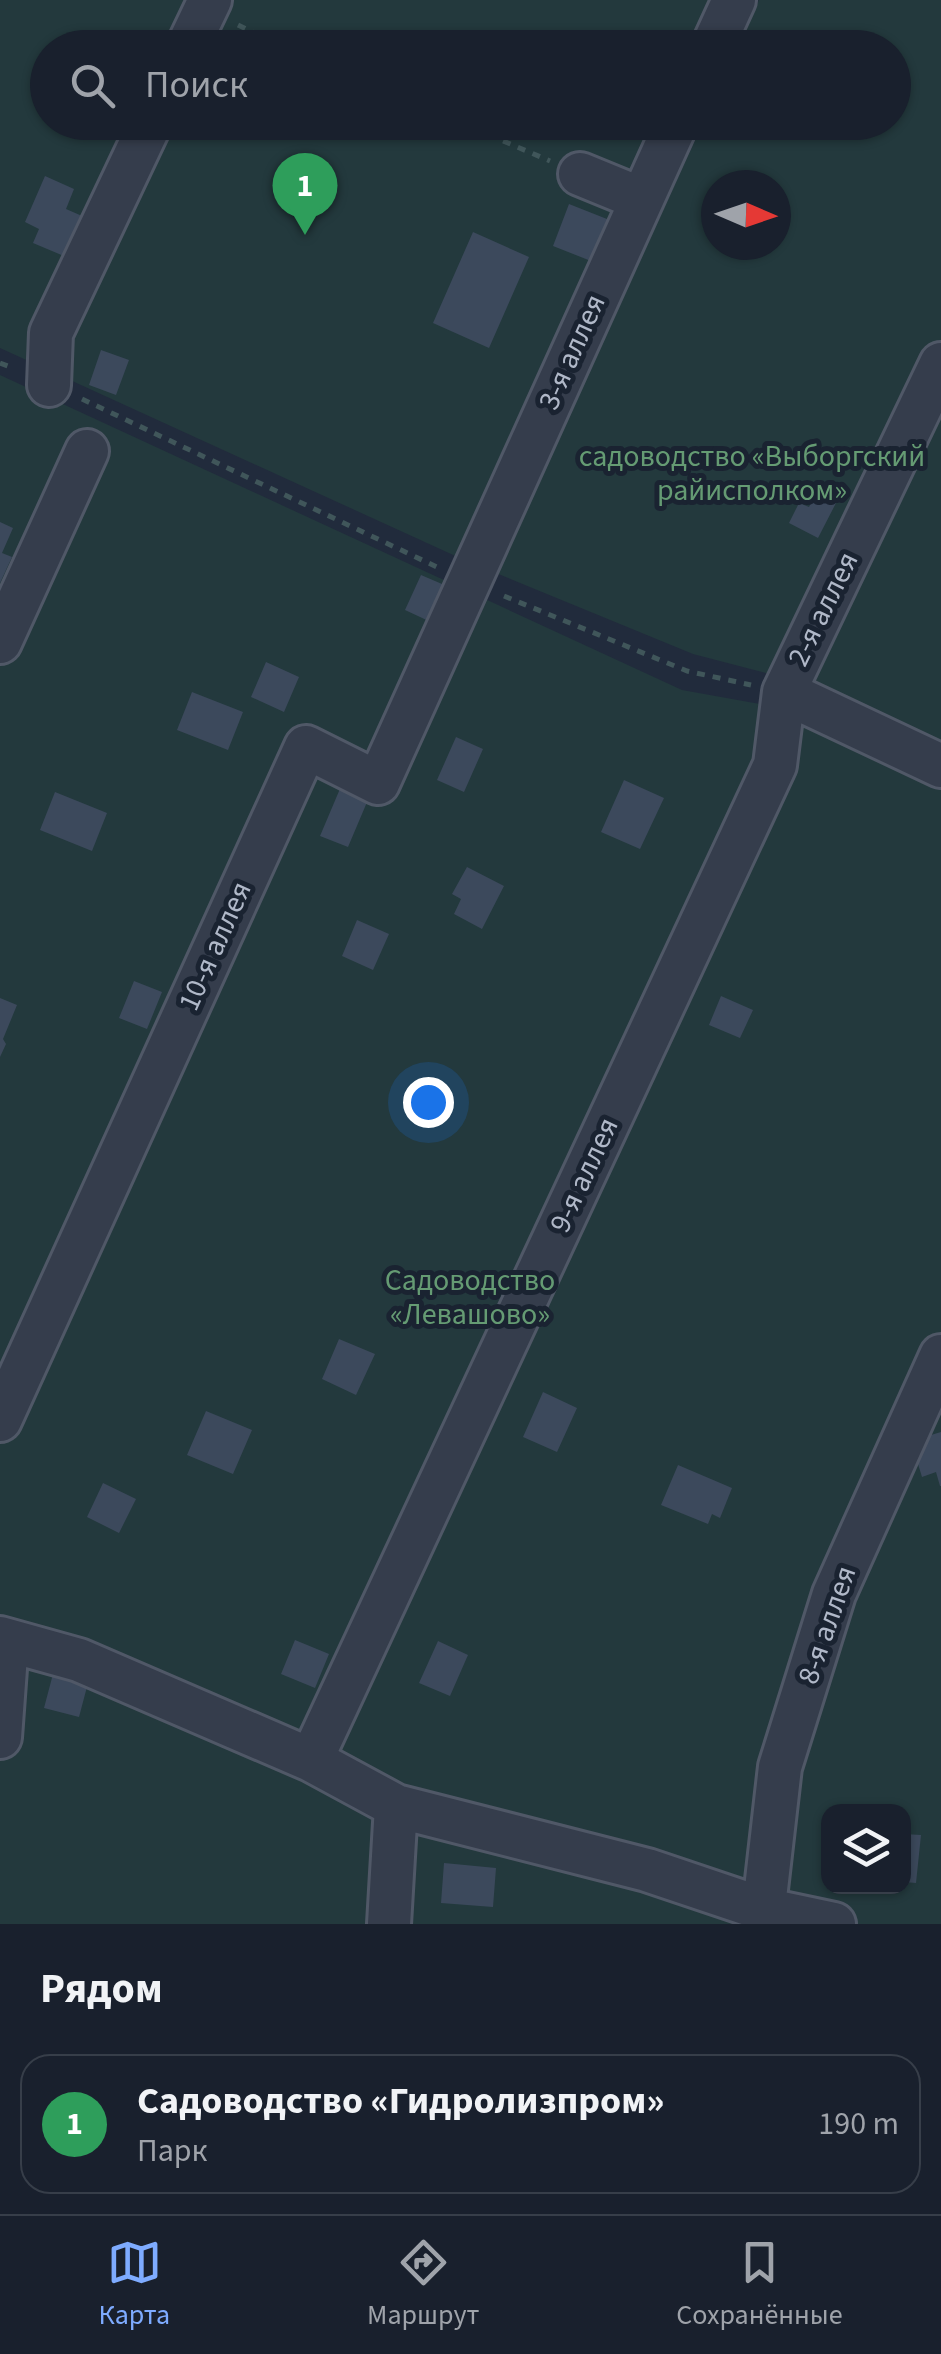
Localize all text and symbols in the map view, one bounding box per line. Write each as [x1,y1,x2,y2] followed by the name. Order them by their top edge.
[30,30,911,140] search box
[65,58,120,113] icon: search
[145,58,248,112] text: Поиск
[272,152,338,235] pin: 1
[701,170,791,260] north arrow
[527,287,617,417] street label: 3-я аллея
[579,435,925,512] park label: садоводство «Выборгский райисполком»
[777,544,869,674] street label: 2-я аллея
[167,874,263,1018] street label: 10-я аллея
[403,1077,454,1128] your location
[539,1110,629,1240] street label: 9-я аллея
[385,1259,555,1336] park label: Садоводство «Левашово»
[787,1560,867,1690] street label: 8-я аллея
[821,1804,911,1894] map controls
[821,1804,911,1894] button: layers
[40,1959,163,2019] text: Рядом
[137,2074,665,2128] text: Садоводство «Гидролизпром»
[66,2101,83,2147] text: 1
[818,2101,899,2147] text: 190 m
[137,2128,207,2174] text: Парк
[98,2235,170,2335] tab: Карта
[367,2235,479,2335] tab: Маршрут
[676,2235,843,2335] tab: Сохранённые

